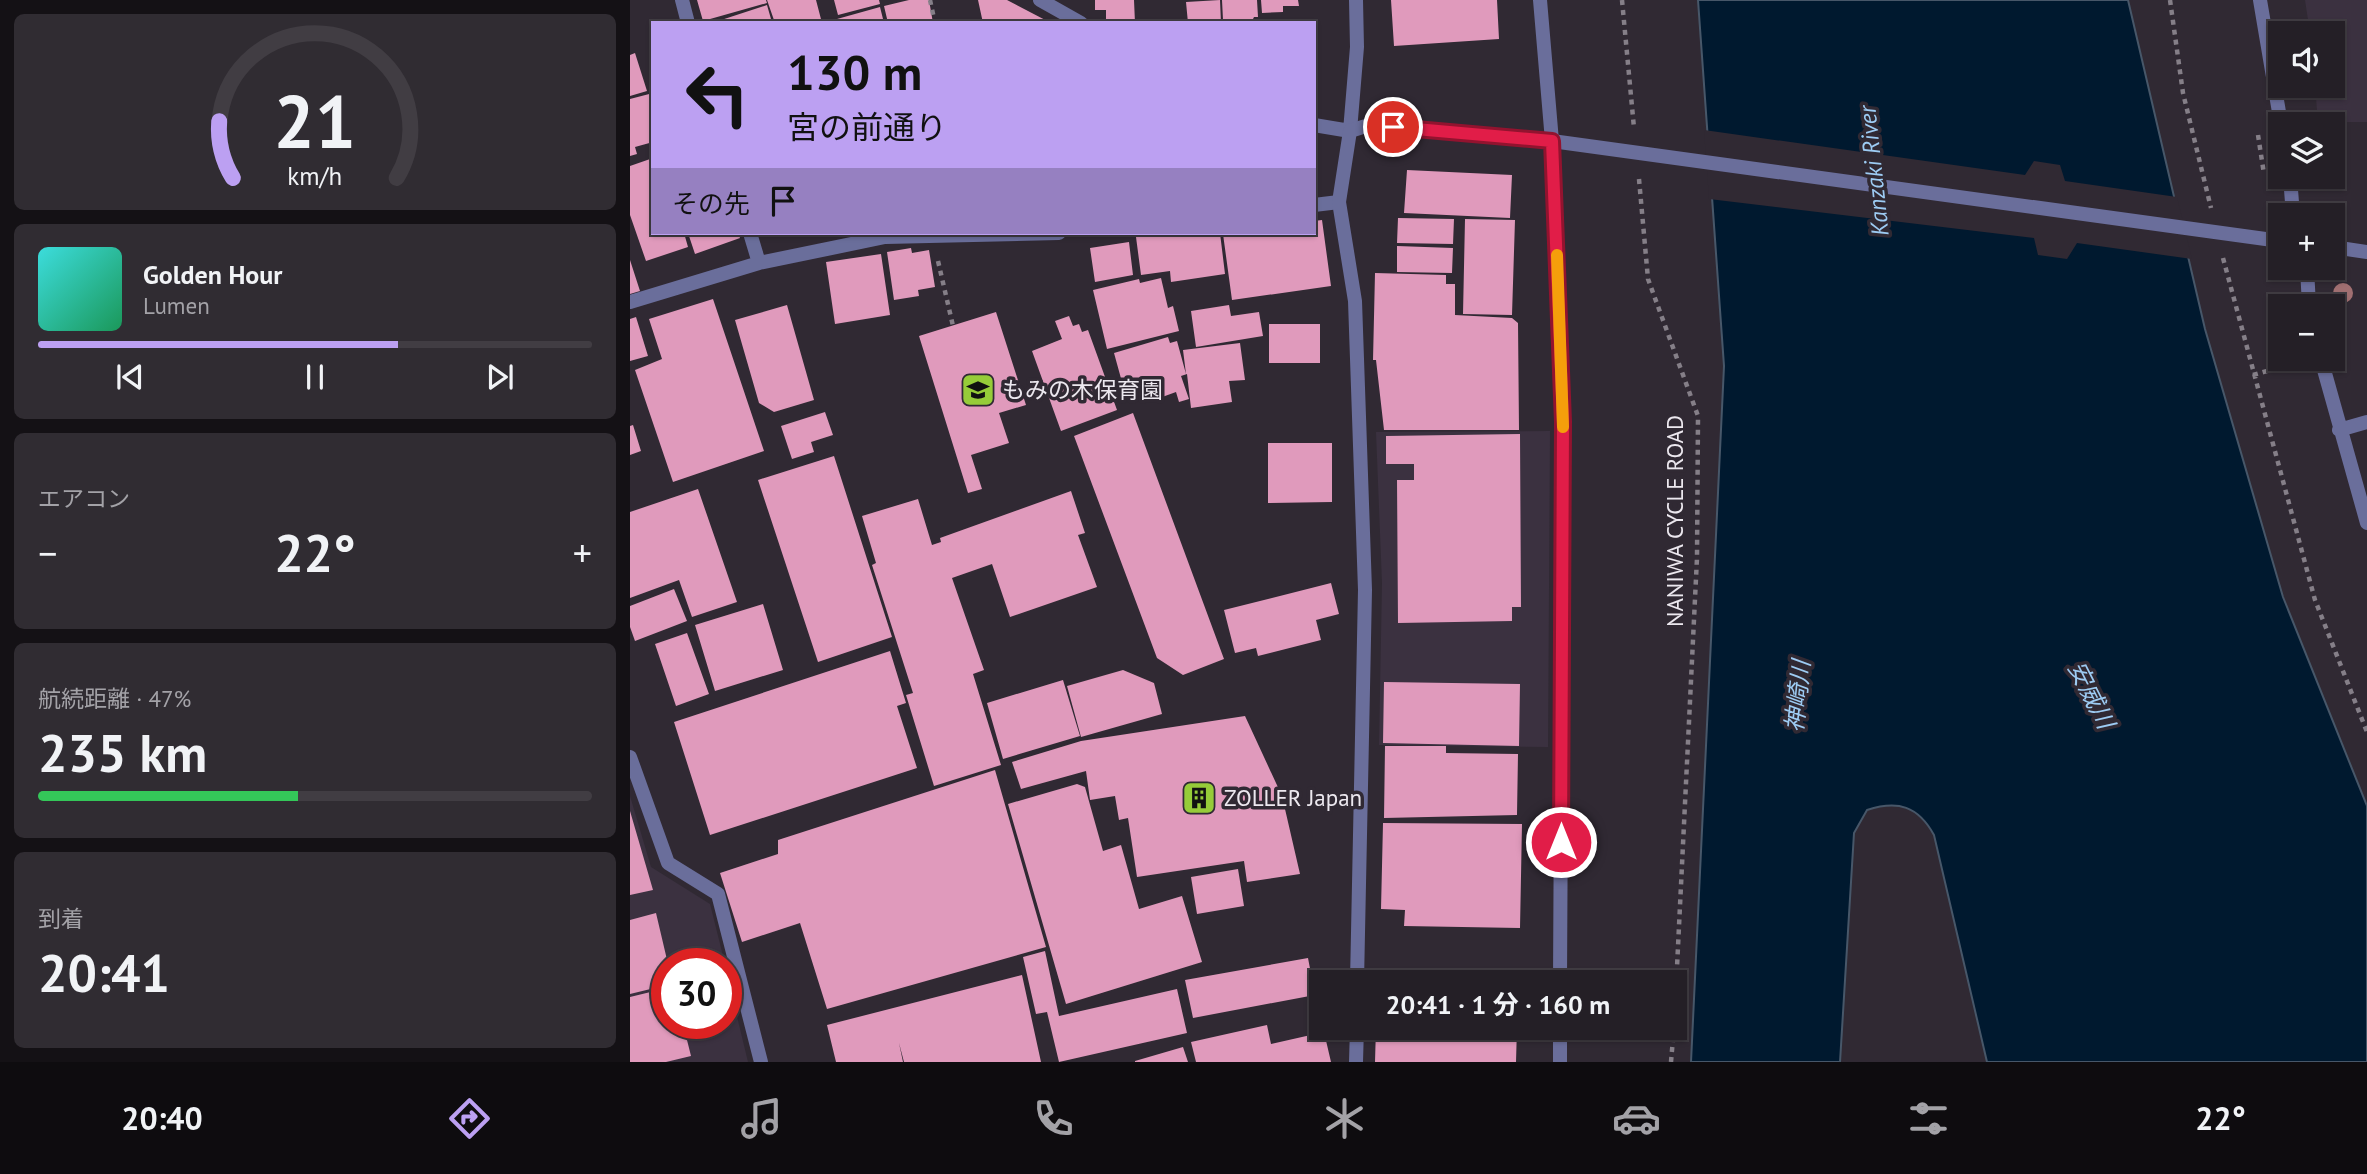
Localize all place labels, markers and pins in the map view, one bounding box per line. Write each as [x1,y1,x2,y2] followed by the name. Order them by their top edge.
[1363,97,1423,157] pin
[959,371,997,409] school or university icon: もみの木保育園
[1002,375,1163,404] place label: もみの木保育園
[1180,779,1218,817] building icon: ZOLLER Japan
[1224,783,1362,812] place label: ZOLLER Japan

